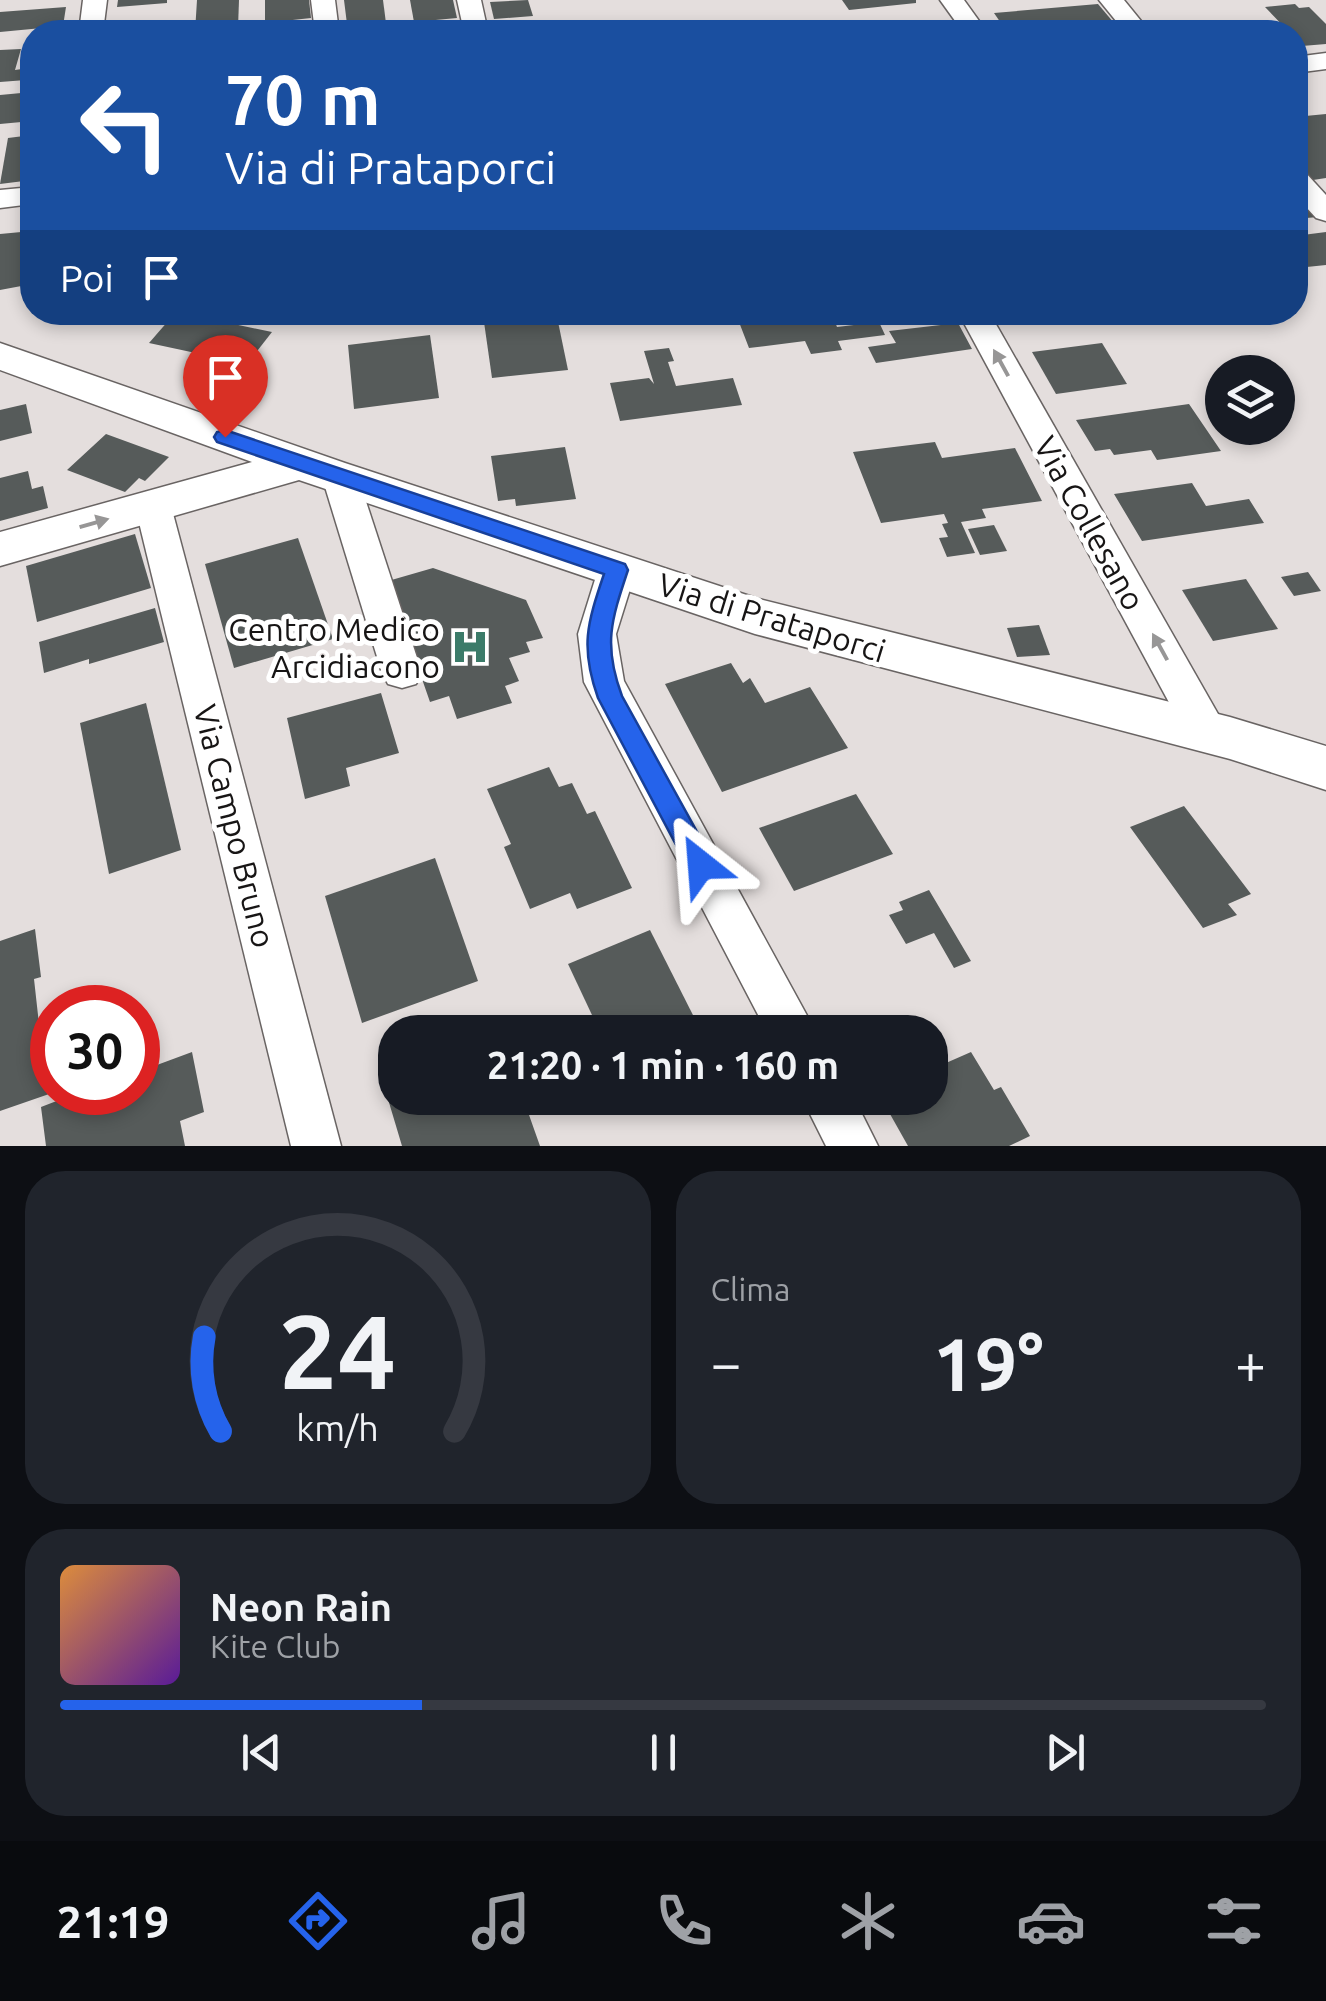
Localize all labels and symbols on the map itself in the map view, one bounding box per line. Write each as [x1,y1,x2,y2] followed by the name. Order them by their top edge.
[183,335,268,438] pin
[993,349,1010,378] one-way arrow
[1027,430,1153,616] street label: Via Collesano
[79,515,110,530] one-way arrow
[654,565,890,669] street label: Via di Prataporci
[228,611,440,684] place label: Centro Medico Arcidiacono
[449,626,491,668] hospital icon: Centro Medico Arcidiacono
[1151,633,1168,662] one-way arrow
[187,701,283,951] street label: Via Campo Bruno
[649,813,753,917] position arrow
[30,985,160,1115] speed limit sign: 30

